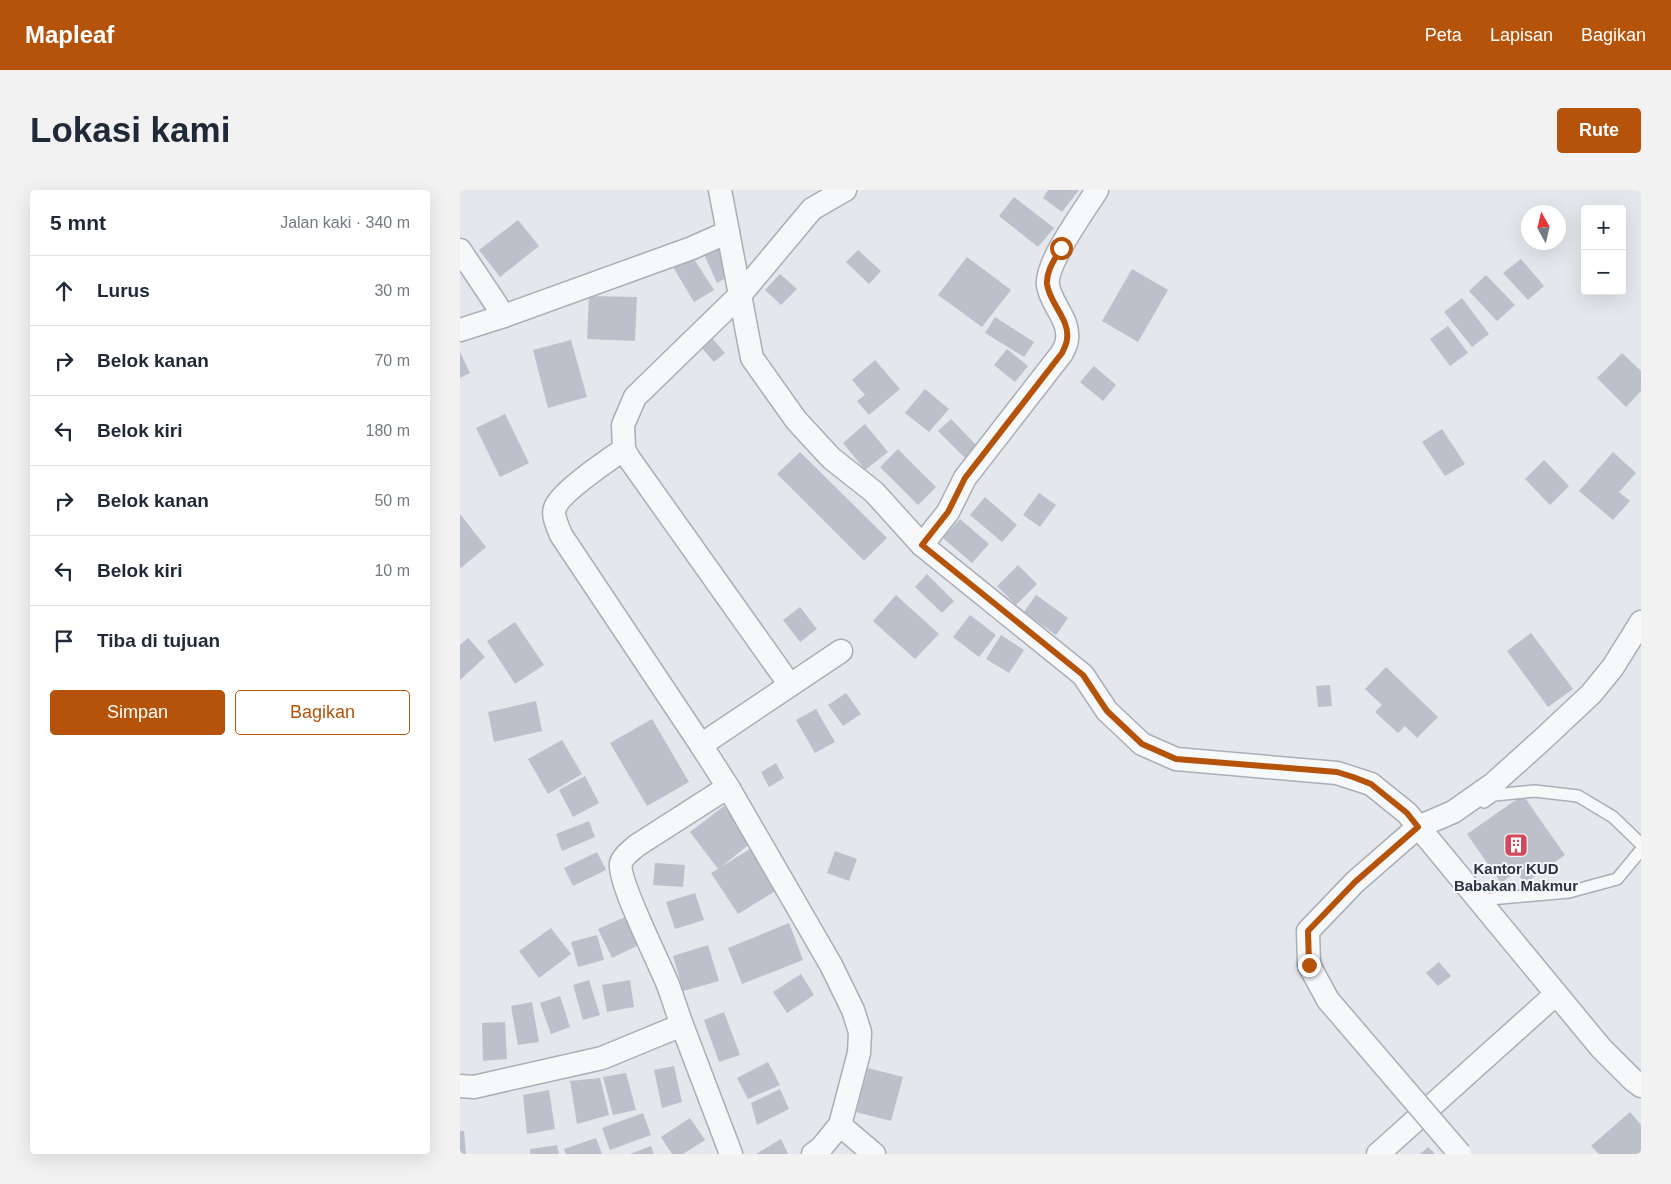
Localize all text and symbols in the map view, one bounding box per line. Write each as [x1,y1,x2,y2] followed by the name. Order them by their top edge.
[25,21,114,48] text: Mapleaf
[1425,25,1462,45] text: Peta
[1490,25,1553,45] text: Lapisan
[1581,25,1646,45] text: Bagikan
[1557,108,1641,153] button: Rute
[30,110,230,149] text: Lokasi kami
[1521,205,1566,250] north arrow
[1581,205,1626,295] map controls
[1581,205,1626,250] button: +
[50,211,106,234] text: 5 mnt
[280,214,410,231] text: Jalan kaki · 340 m
[1050,237,1073,260] route start
[1581,250,1626,295] button: −
[50,277,78,305] icon: ahead
[97,280,150,301] text: Lurus
[374,282,410,299] text: 30 m
[50,347,78,375] icon: right
[97,350,209,371] text: Belok kanan
[374,352,410,369] text: 70 m
[50,417,78,445] icon: left
[97,420,183,441] text: Belok kiri
[366,422,410,439] text: 180 m
[50,487,78,515] icon: right
[97,490,209,511] text: Belok kanan
[374,492,410,509] text: 50 m
[50,557,78,585] icon: left
[97,560,183,581] text: Belok kiri
[374,562,410,579] text: 10 m
[50,627,78,655] icon: arrive
[97,630,220,651] text: Tiba di tujuan
[50,690,225,735] button: Simpan
[235,690,410,735] button: Bagikan
[1503,832,1529,858] building icon: Kantor KUD Babakan Makmur
[1454,860,1578,894] place label: Kantor KUD Babakan Makmur
[1298,954,1321,977] route end

